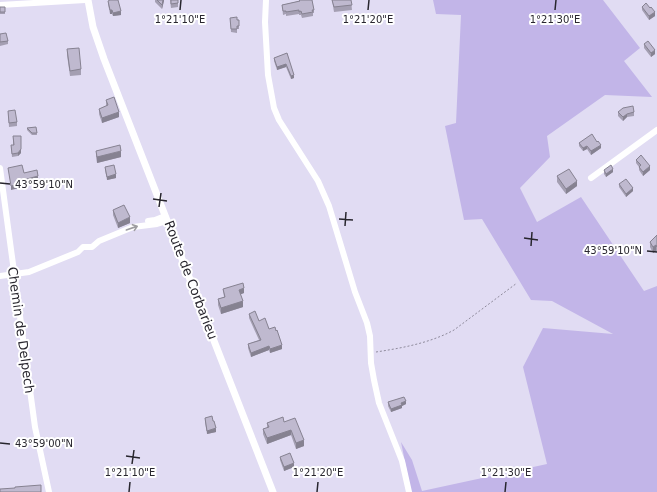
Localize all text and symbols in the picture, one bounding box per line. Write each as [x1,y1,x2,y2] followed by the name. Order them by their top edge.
[155,14,205,25] text: 1°21'10"E
[343,14,393,25] text: 1°21'20"E
[530,14,580,25] text: 1°21'30"E
[15,179,73,190] text: 43°59'10"N
[161,218,221,342] street label: Route de Corbarieu
[126,224,139,231] one-way arrow
[584,245,642,256] text: 43°59'10"N
[5,266,37,394] street label: Chemin de Delpech
[15,438,73,449] text: 43°59'00"N
[105,467,155,478] text: 1°21'10"E
[293,467,343,478] text: 1°21'20"E
[481,467,531,478] text: 1°21'30"E

